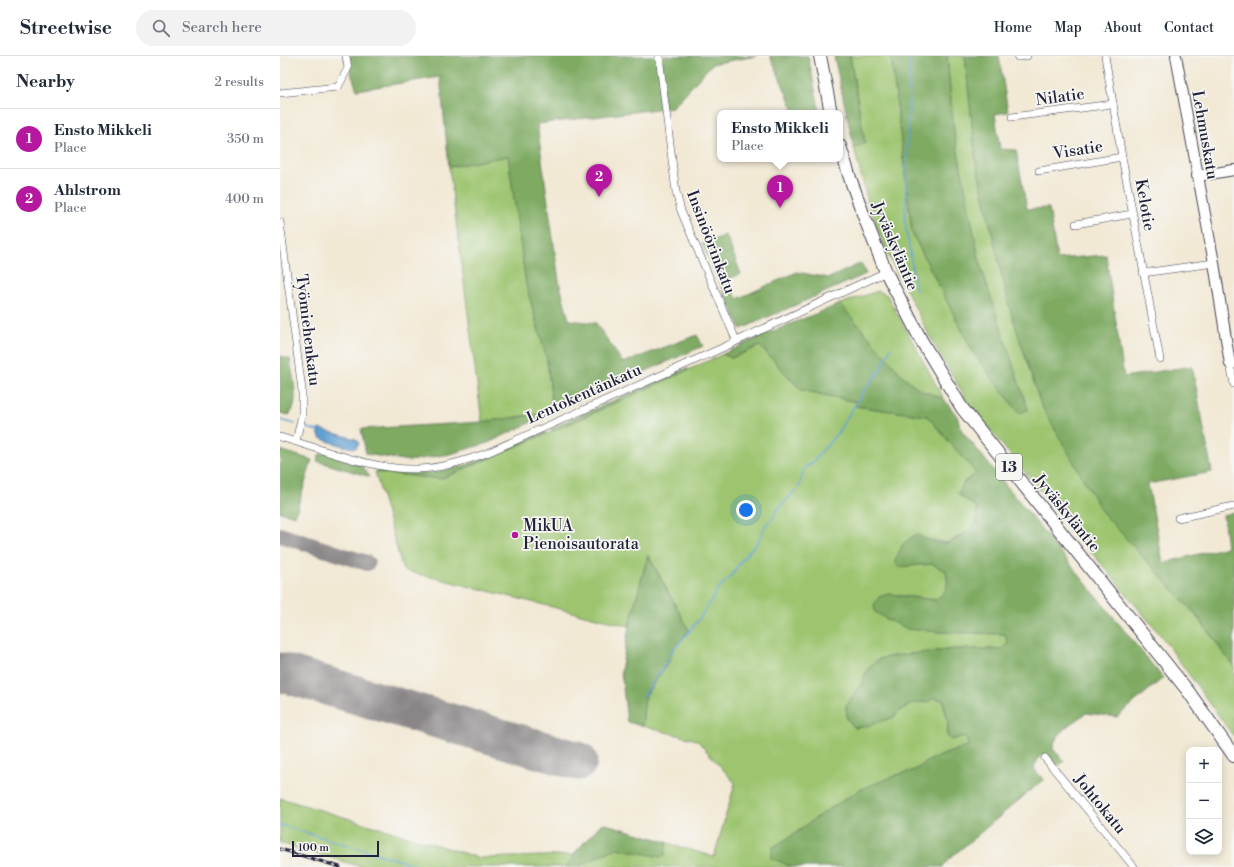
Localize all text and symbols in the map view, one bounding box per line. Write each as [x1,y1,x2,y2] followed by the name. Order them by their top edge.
[136,10,416,46] search box
[20,16,112,40] text: Streetwise
[150,17,172,39] icon: search
[182,18,262,37] text: Search here
[994,19,1032,37] text: Home
[1054,19,1082,37] text: Map
[1104,19,1142,37] text: About
[1164,19,1214,37] text: Contact
[16,71,75,93] text: Nearby
[215,74,264,90] text: 2 results
[1034,84,1086,110] street label: Nilatie
[1187,89,1223,181] street label: Lehmuskatu
[717,110,843,162] popup
[731,119,829,138] text: Ensto Mikkeli
[54,121,152,140] text: Ensto Mikkeli
[26,131,32,147] text: 1
[227,131,264,147] text: 350 m
[1051,136,1104,164] street label: Visatie
[731,138,764,154] text: Place
[54,140,86,156] text: Place
[586,164,612,197] pin: 2
[767,175,793,208] pin: 1
[1131,178,1159,232] street label: Kelotie
[54,181,121,200] text: Ahlstrom
[682,187,740,297] street label: Insinöörinkatu
[25,191,33,207] text: 2
[225,191,264,207] text: 400 m
[867,197,923,294] street label: Jyväskyläntie
[54,200,86,216] text: Place
[291,273,325,387] street label: Työmiehenkatu
[523,360,645,428] street label: Lentokentänkatu
[996,454,1022,480] road number: 13
[1029,469,1105,556] street label: Jyväskyläntie
[736,500,756,520] your location
[523,516,640,554] place label: MikUA Pienoisautorata
[510,530,520,540] marker: MikUA Pienoisautorata
[1186,747,1222,855] map controls
[1186,747,1222,783] button: +
[1069,769,1130,838] street label: Johtokatu
[1186,783,1222,819] button: −
[1186,819,1222,855] button: layers
[292,839,379,858] scale bar
[298,841,329,855] text: 100 m

